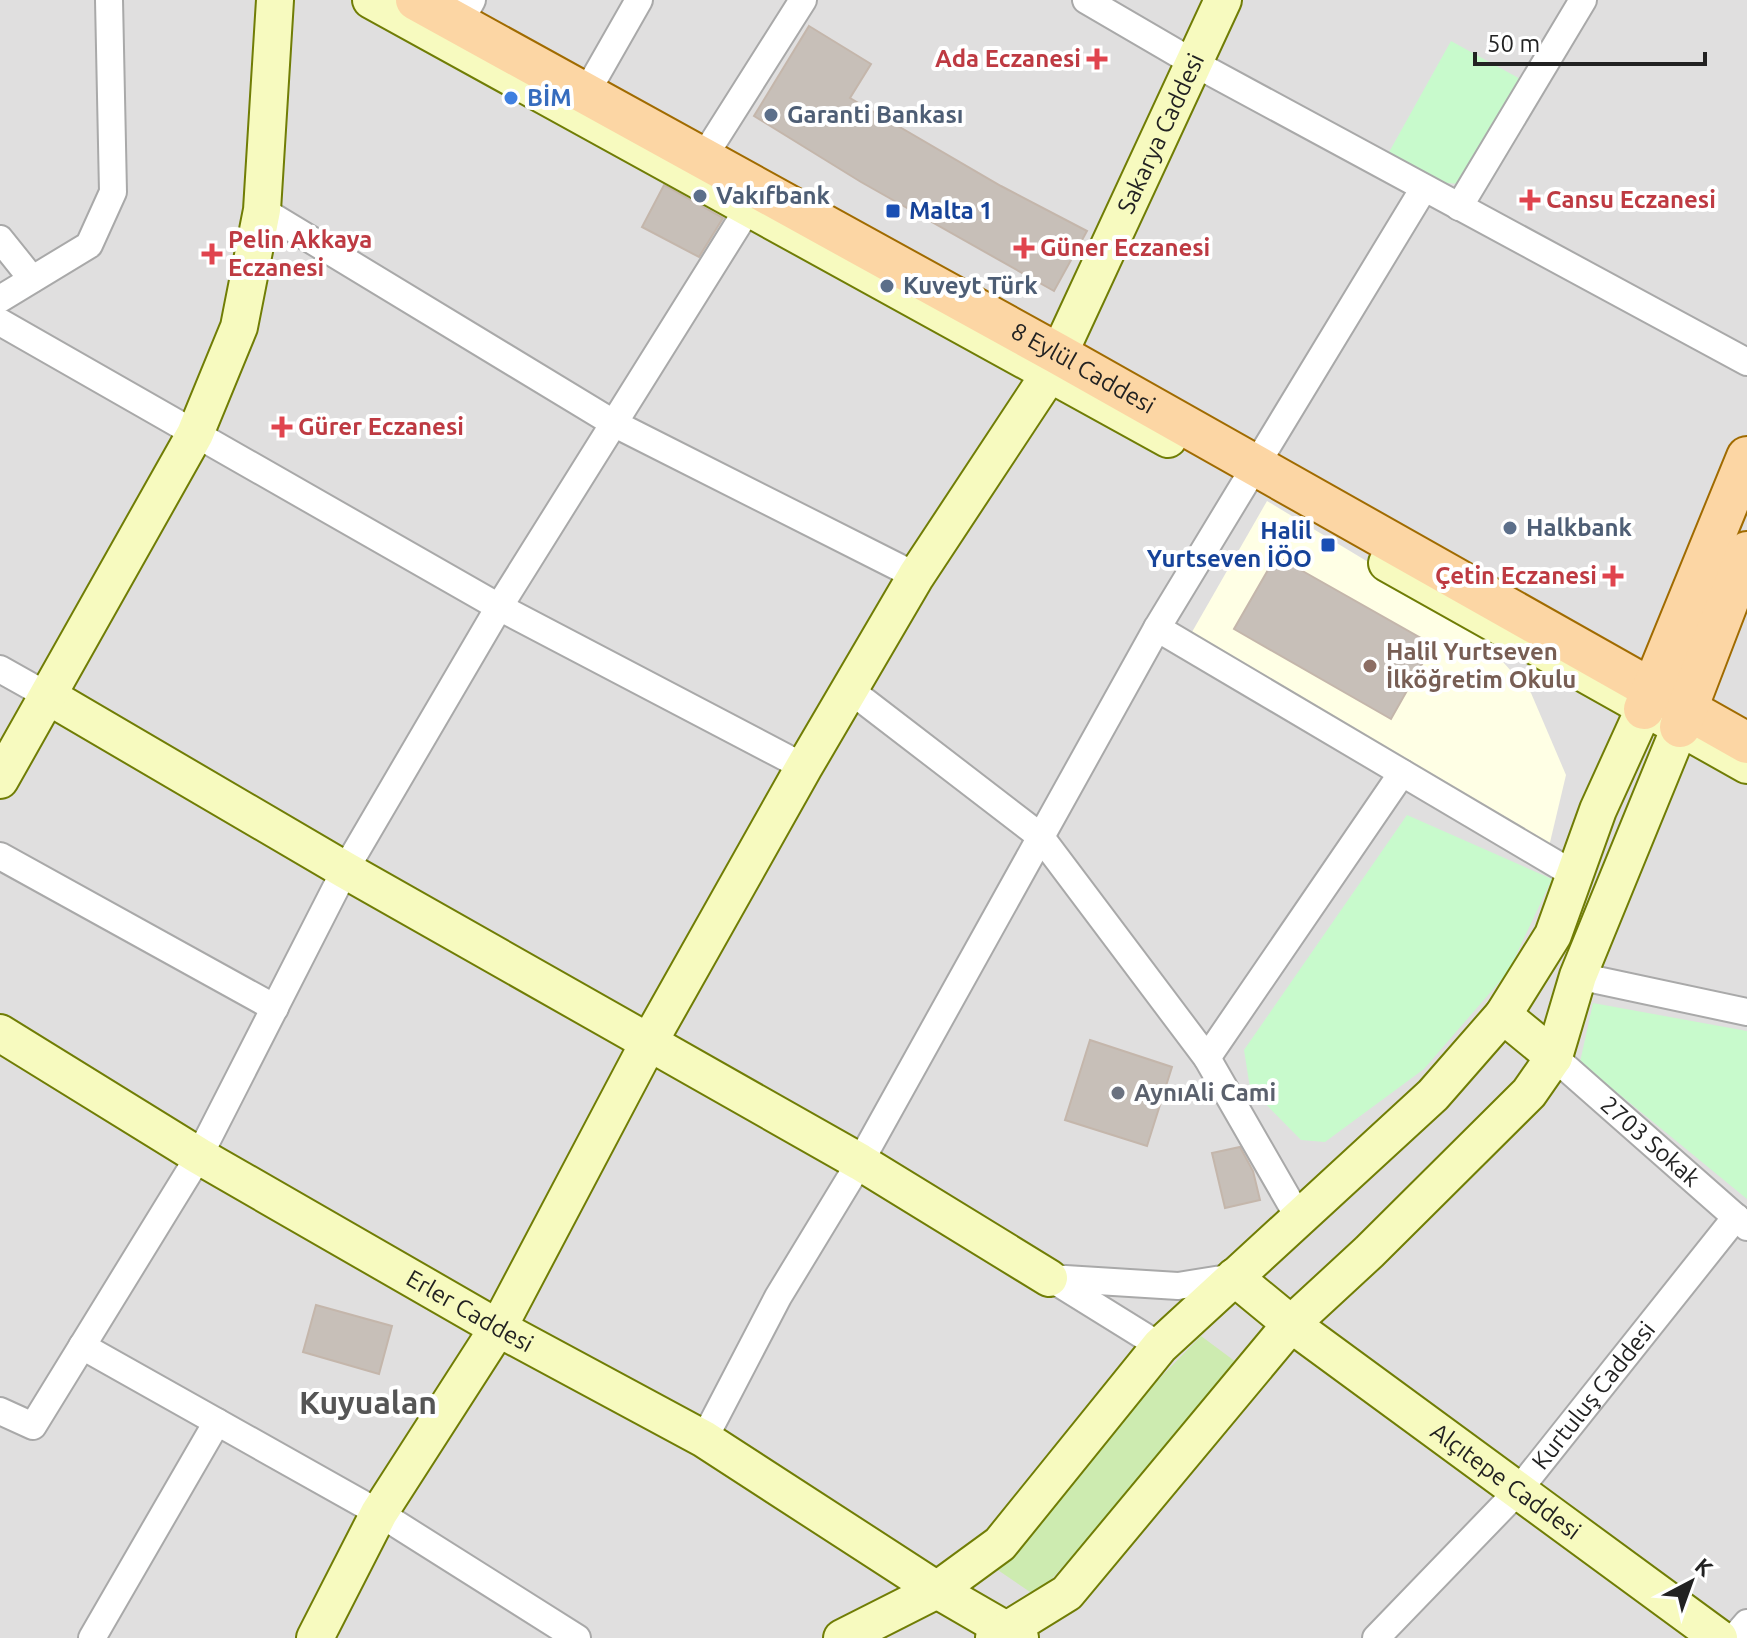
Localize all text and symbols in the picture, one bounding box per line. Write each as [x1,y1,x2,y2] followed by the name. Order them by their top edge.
[1475,16,1705,66] scale bar
[1487,30,1540,57] text: 50 m
[935,45,1081,72] place label: Ada Eczanesi
[1112,49,1209,218] street label: Sakarya Caddesi
[1088,50,1106,68] marker: Ada Eczanesi
[527,84,572,111] place label: BİM
[502,89,520,107] marker: BİM
[787,101,963,128] place label: Garanti Bankası
[762,106,780,124] marker: Garanti Bankası
[716,182,830,209] place label: Vakıfbank
[1546,186,1716,213] place label: Cansu Eczanesi
[691,187,709,205] marker: Vakıfbank
[1521,191,1539,209] marker: Cansu Eczanesi
[909,197,993,224] place label: Malta 1
[884,202,902,220] marker: Malta 1
[228,226,372,281] place label: Pelin Akkaya Eczanesi
[1040,234,1210,261] place label: Güner Eczanesi
[1015,239,1033,257] marker: Güner Eczanesi
[203,245,221,263] marker: Pelin Akkaya Eczanesi
[903,272,1038,299] place label: Kuveyt Türk
[878,277,896,295] marker: Kuveyt Türk
[1007,317,1160,419] street label: 8 Eylül Caddesi
[298,413,464,440] place label: Gürer Eczanesi
[273,418,291,436] marker: Gürer Eczanesi
[1526,514,1633,541] place label: Halkbank
[1147,517,1312,572] place label: Halil Yurtseven İÖO
[1501,519,1519,537] marker: Halkbank
[1319,536,1337,554] marker: Halil Yurtseven İÖO
[1435,562,1597,589] place label: Çetin Eczanesi
[1604,567,1622,585] marker: Çetin Eczanesi
[1386,638,1576,693] place label: Halil Yurtseven İlköğretim Okulu
[1361,657,1379,675] marker: Halil Yurtseven İlköğretim Okulu
[1134,1079,1276,1106] place label: AynıAli Cami
[1109,1084,1127,1102] marker: AynıAli Cami
[1595,1090,1705,1192] street label: 2703 Sokak
[402,1264,538,1357] street label: Erler Caddesi
[1526,1316,1660,1475] street label: Kurtuluş Caddesi
[299,1384,437,1420] district label: Kuyualan
[1426,1417,1586,1545] street label: Alçıtepe Caddesi
[1651,1542,1731,1622] north arrow
[1691,1552,1718,1581] text: K

